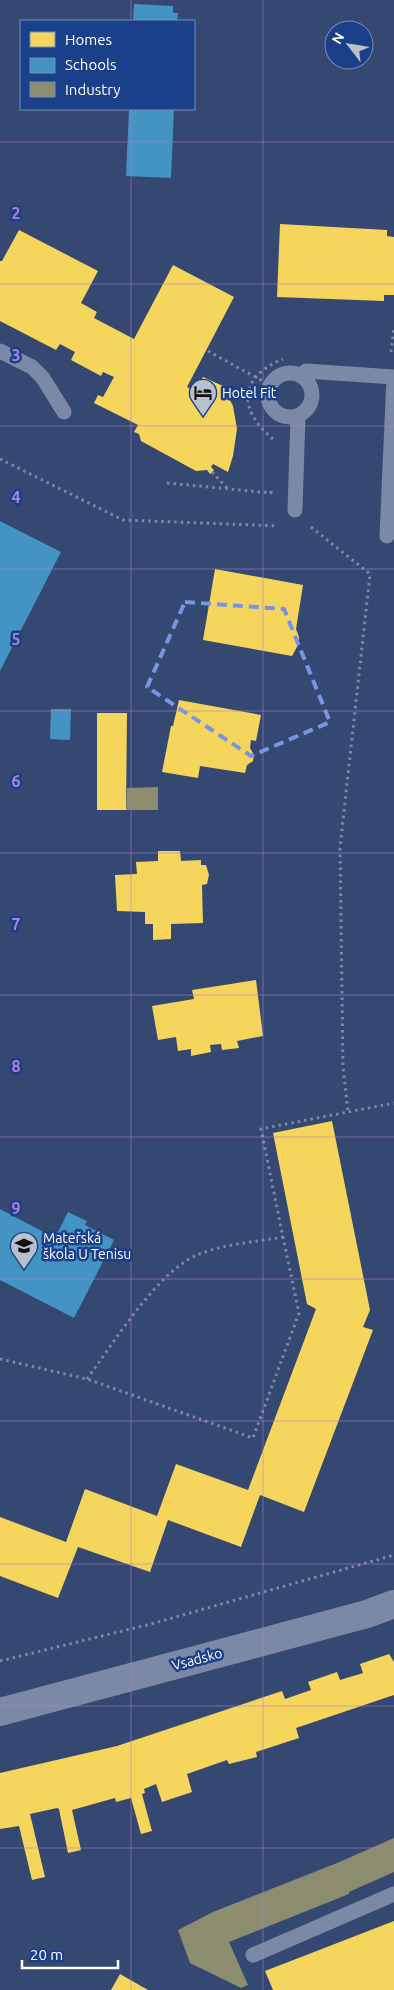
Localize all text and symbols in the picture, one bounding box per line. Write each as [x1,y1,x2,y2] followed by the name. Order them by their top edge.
[20,20,195,110] legend
[324,20,374,70] north arrow
[328,30,347,47] text: N
[65,31,112,48] text: Homes
[65,56,116,73] text: Schools
[65,81,120,98] text: Industry
[11,204,21,222] text: 2
[11,346,21,364] text: 3
[188,378,218,417] hotel icon: Hotel Fit
[222,385,277,401] place label: Hotel Fit
[11,488,21,506] text: 4
[11,630,21,648] text: 5
[11,772,21,790] text: 6
[11,915,21,933] text: 7
[11,1057,21,1075] text: 8
[11,1199,21,1217] text: 9
[43,1230,131,1262] place label: Mateřská škola U Tenisu
[9,1231,39,1270] school or university icon: Mateřská škola U Tenisu
[170,1645,224,1673] street label: Vsadsko
[22,1938,119,1970] scale bar
[30,1946,63,1963] text: 20 m

